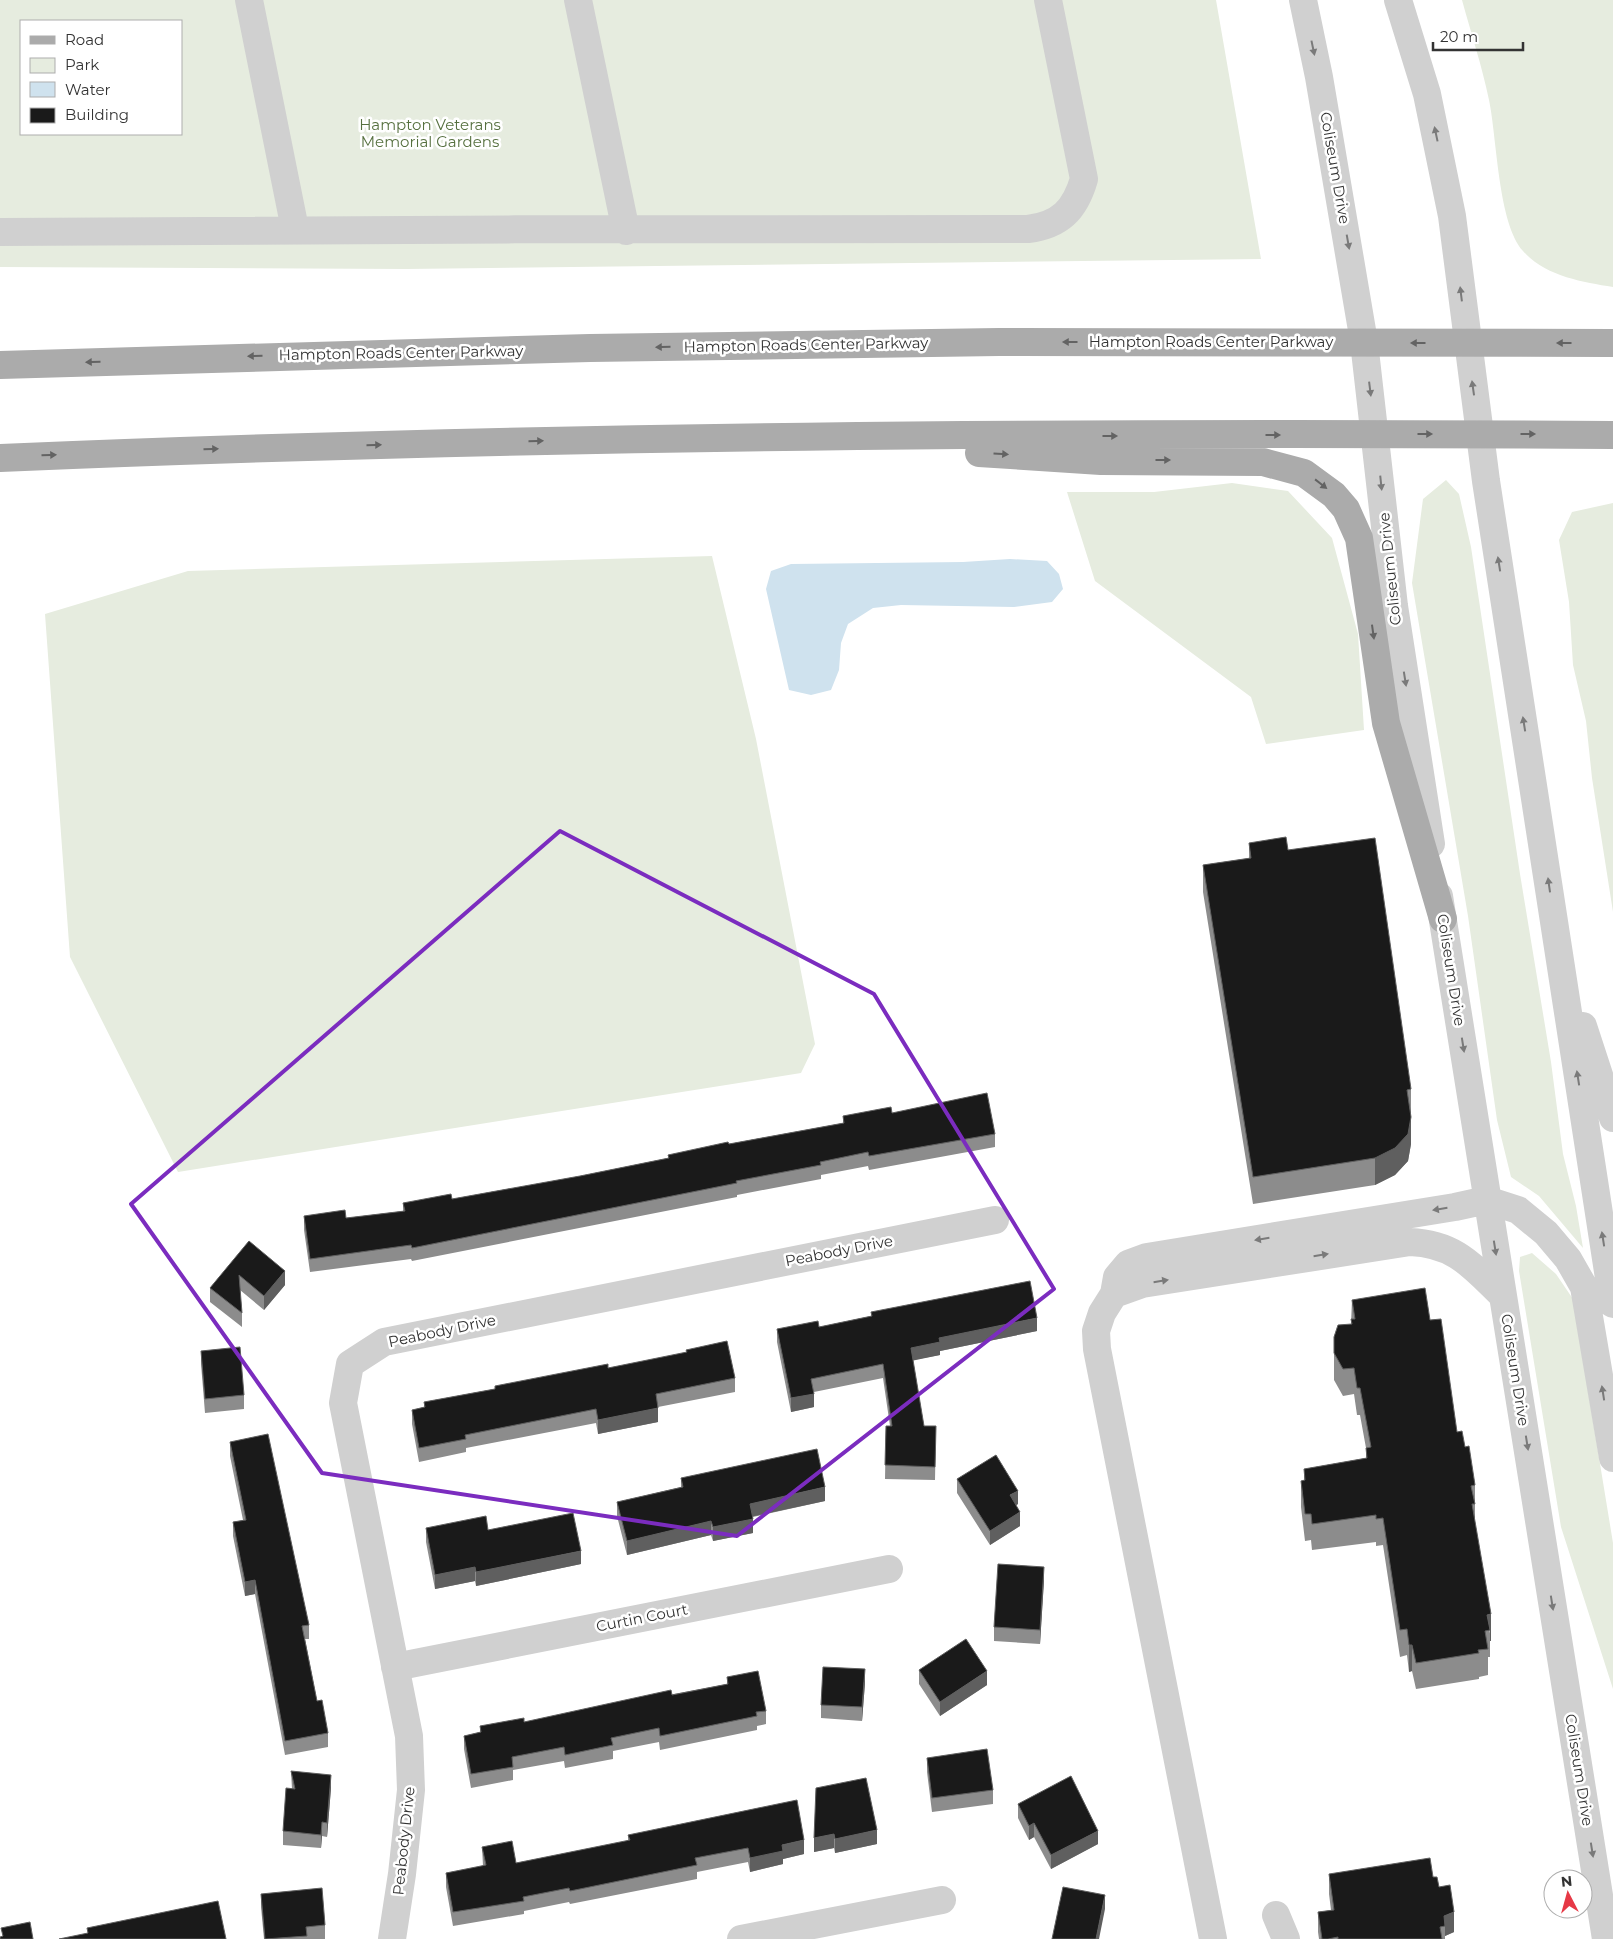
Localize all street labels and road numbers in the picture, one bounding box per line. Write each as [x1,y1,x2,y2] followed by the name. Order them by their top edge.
[1316,110,1355,225] street label: Coliseum Drive
[1089,332,1334,351] street label: Hampton Roads Center Parkway
[684,333,929,356] street label: Hampton Roads Center Parkway
[279,341,524,364] street label: Hampton Roads Center Parkway
[1374,512,1405,626] street label: Coliseum Drive
[1433,912,1470,1027] street label: Coliseum Drive
[783,1231,894,1270] street label: Peabody Drive
[386,1310,497,1351] street label: Peabody Drive
[1497,1312,1534,1427] street label: Coliseum Drive
[594,1599,689,1636] street label: Curtin Court
[1561,1712,1598,1827] street label: Coliseum Drive
[388,1786,419,1896] street label: Peabody Drive

